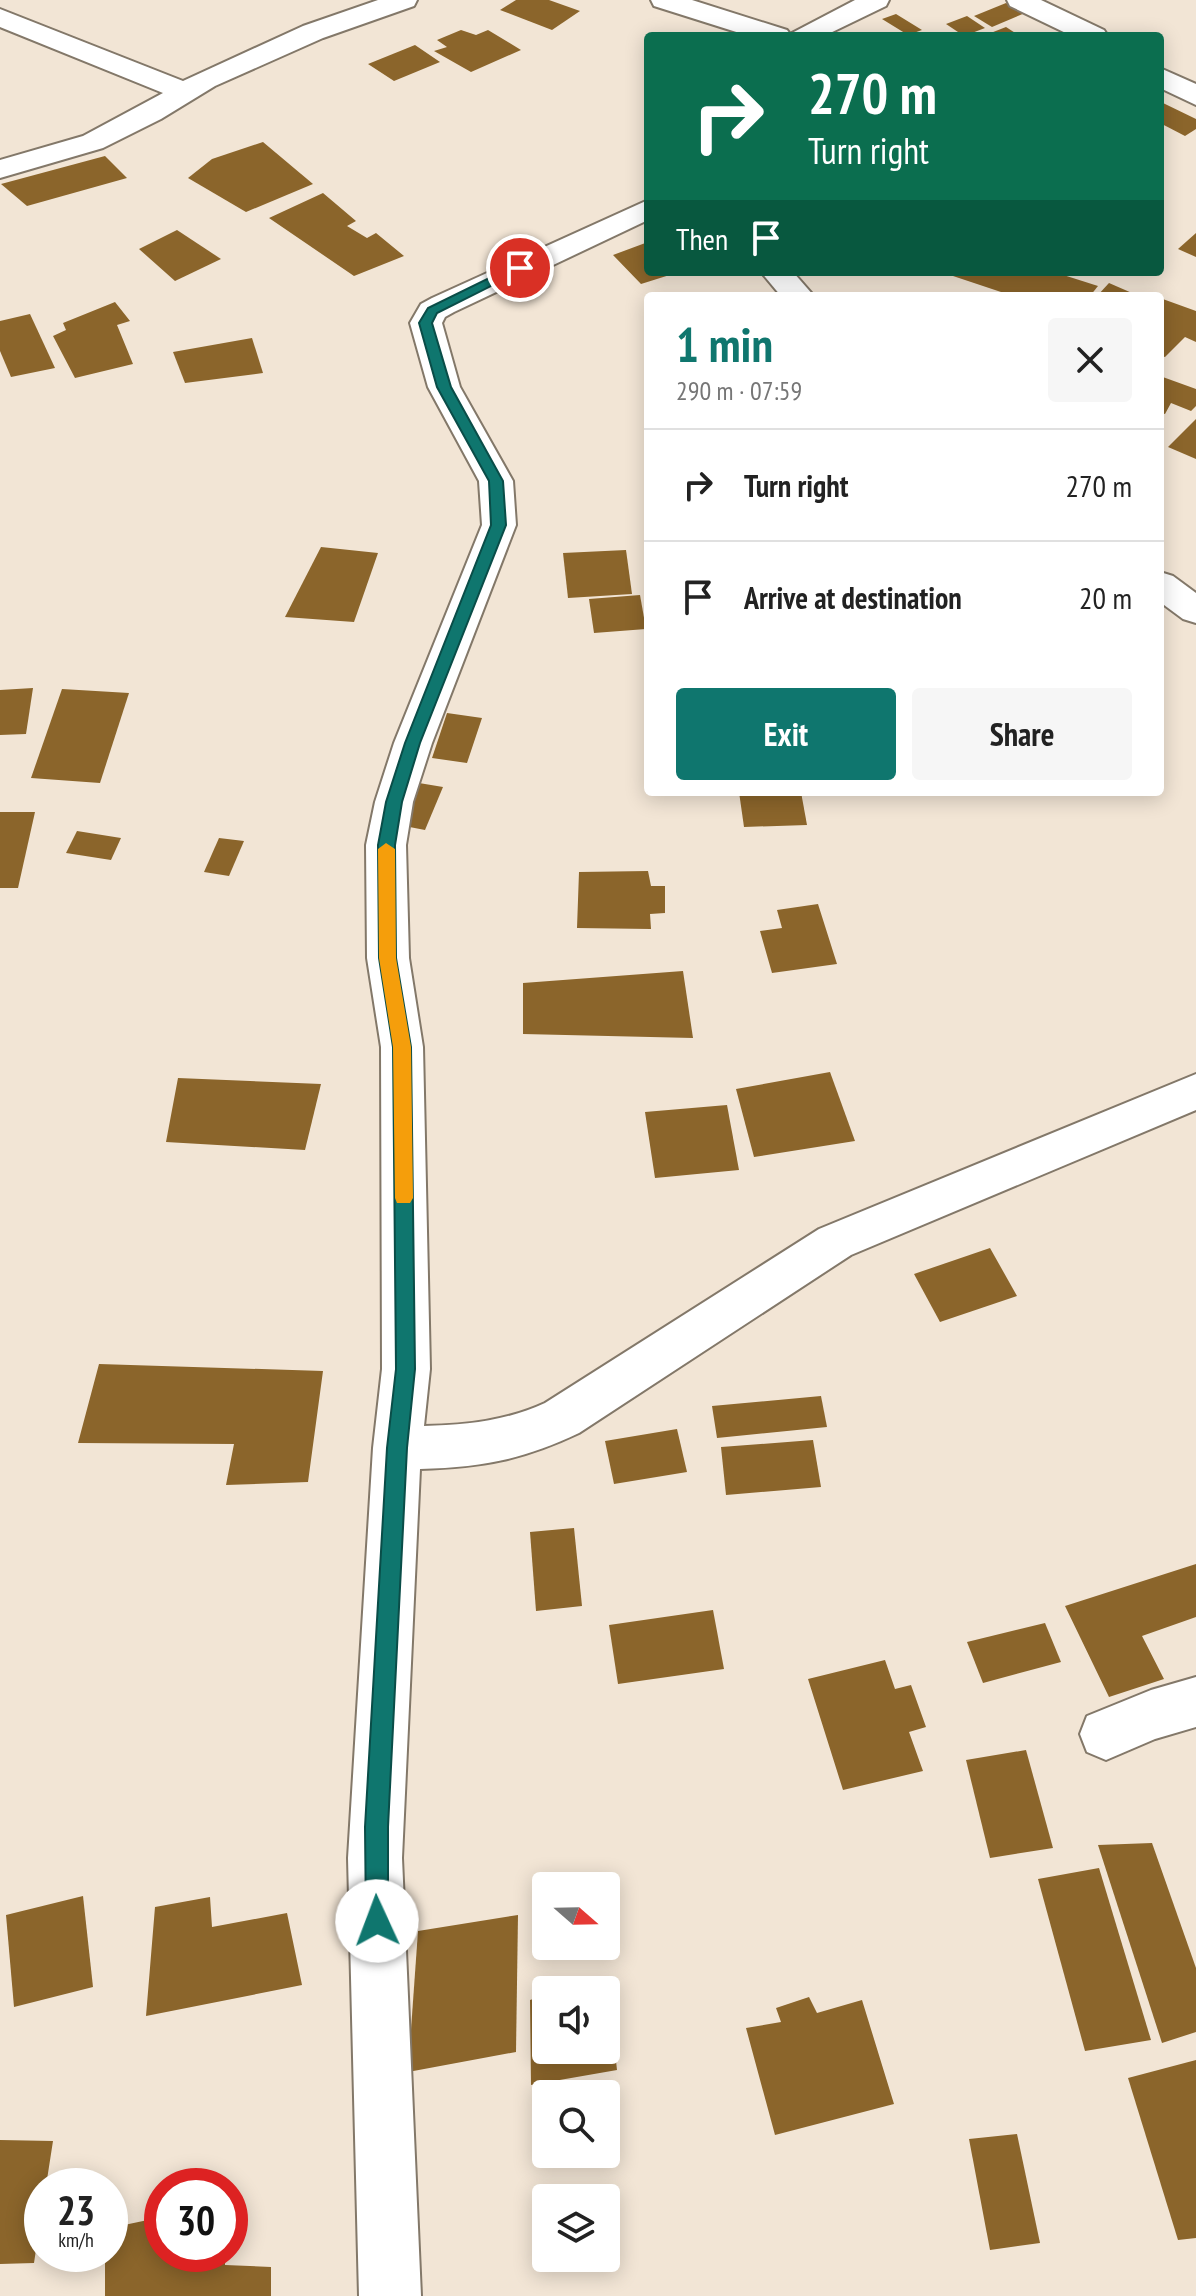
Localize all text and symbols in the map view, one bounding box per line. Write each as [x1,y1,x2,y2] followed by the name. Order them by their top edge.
[808,57,937,129] text: 270 m
[676,64,780,168] icon: right
[808,127,929,174] text: Turn right
[744,216,788,260] icon: arrive
[676,219,728,258] text: Then
[486,234,554,302] pin
[498,246,542,290] icon: arrive
[676,313,773,375] text: 1 min
[1048,318,1132,402] button: close
[676,374,802,407] text: 290 m · 07:59
[676,463,720,507] icon: right
[744,466,848,505] text: Turn right
[1066,466,1132,505] text: 270 m
[676,575,720,619] icon: arrive
[744,578,962,617] text: Arrive at destination
[1079,578,1132,617] text: 20 m
[676,688,896,780] button: Exit
[912,688,1132,780] button: Share
[532,1872,620,1960] north arrow
[532,1872,620,2272] map controls
[335,1879,419,1963] position arrow
[532,1976,620,2064] button: sound
[532,2080,620,2168] button: search
[144,2168,248,2272] speed limit sign: 30
[57,2184,95,2236] text: 23
[532,2184,620,2272] button: layers
[58,2227,94,2253] text: km/h

